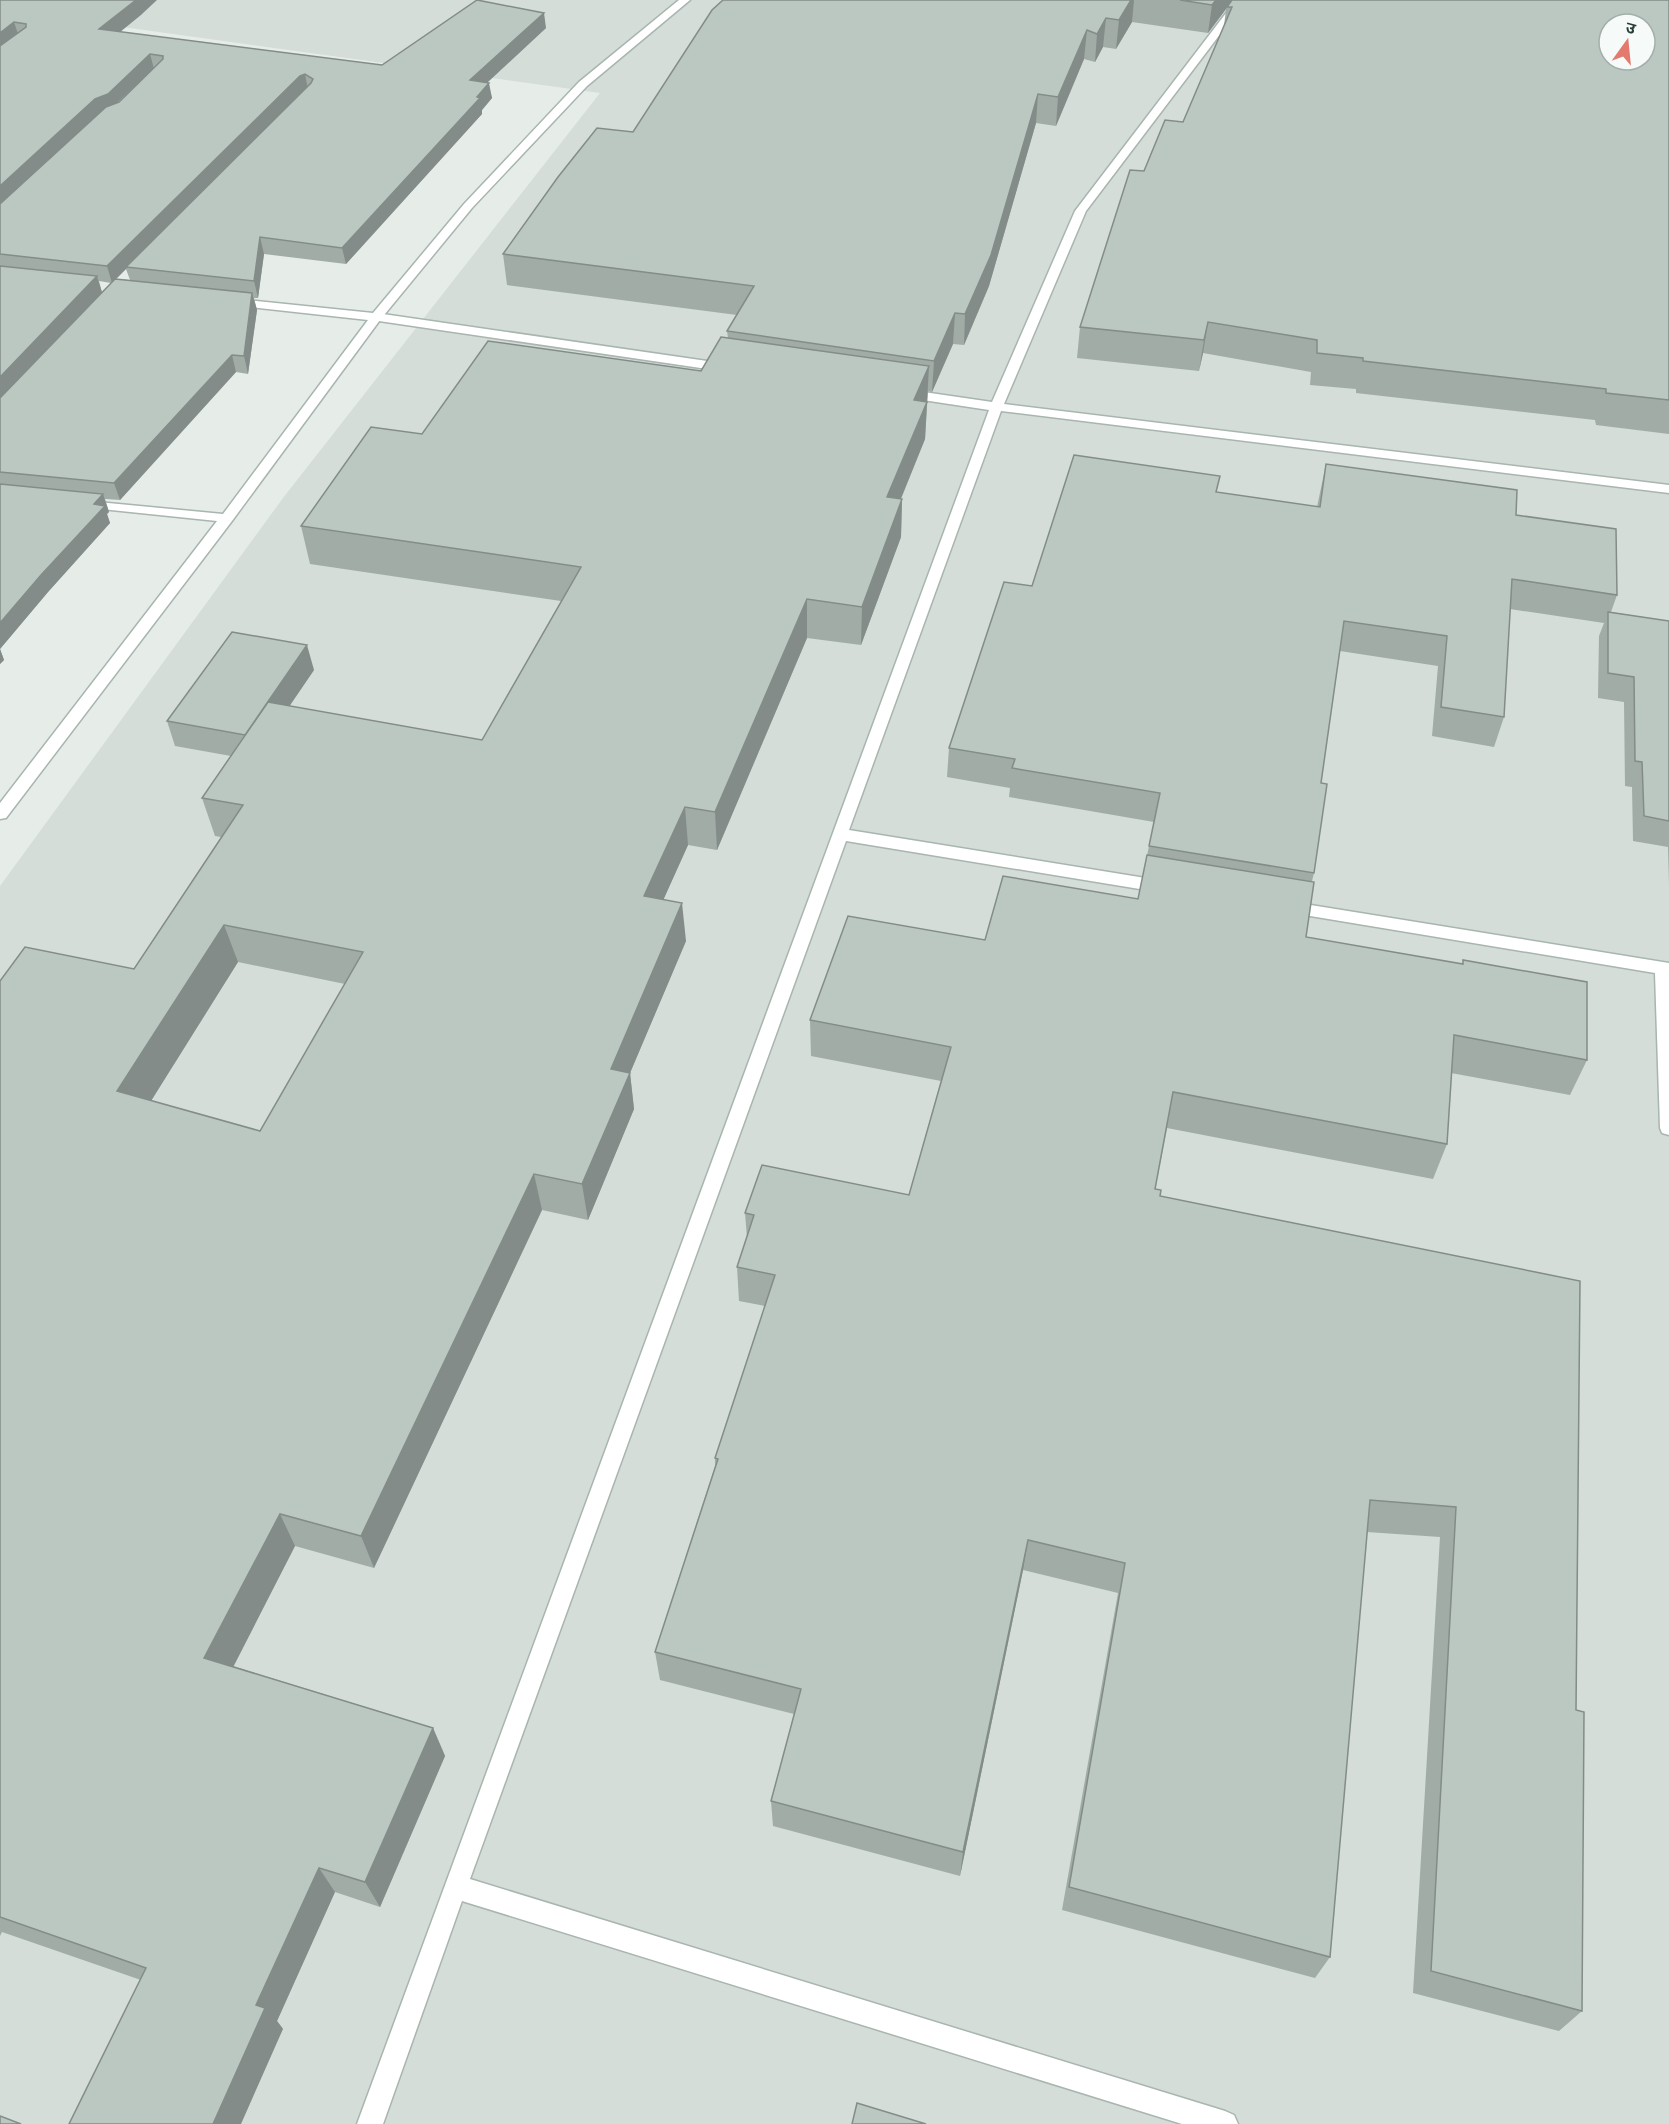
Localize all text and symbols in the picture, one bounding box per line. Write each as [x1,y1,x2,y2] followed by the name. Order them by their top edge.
[1597,12,1657,72] north arrow
[1623,17,1639,40] text: उ

